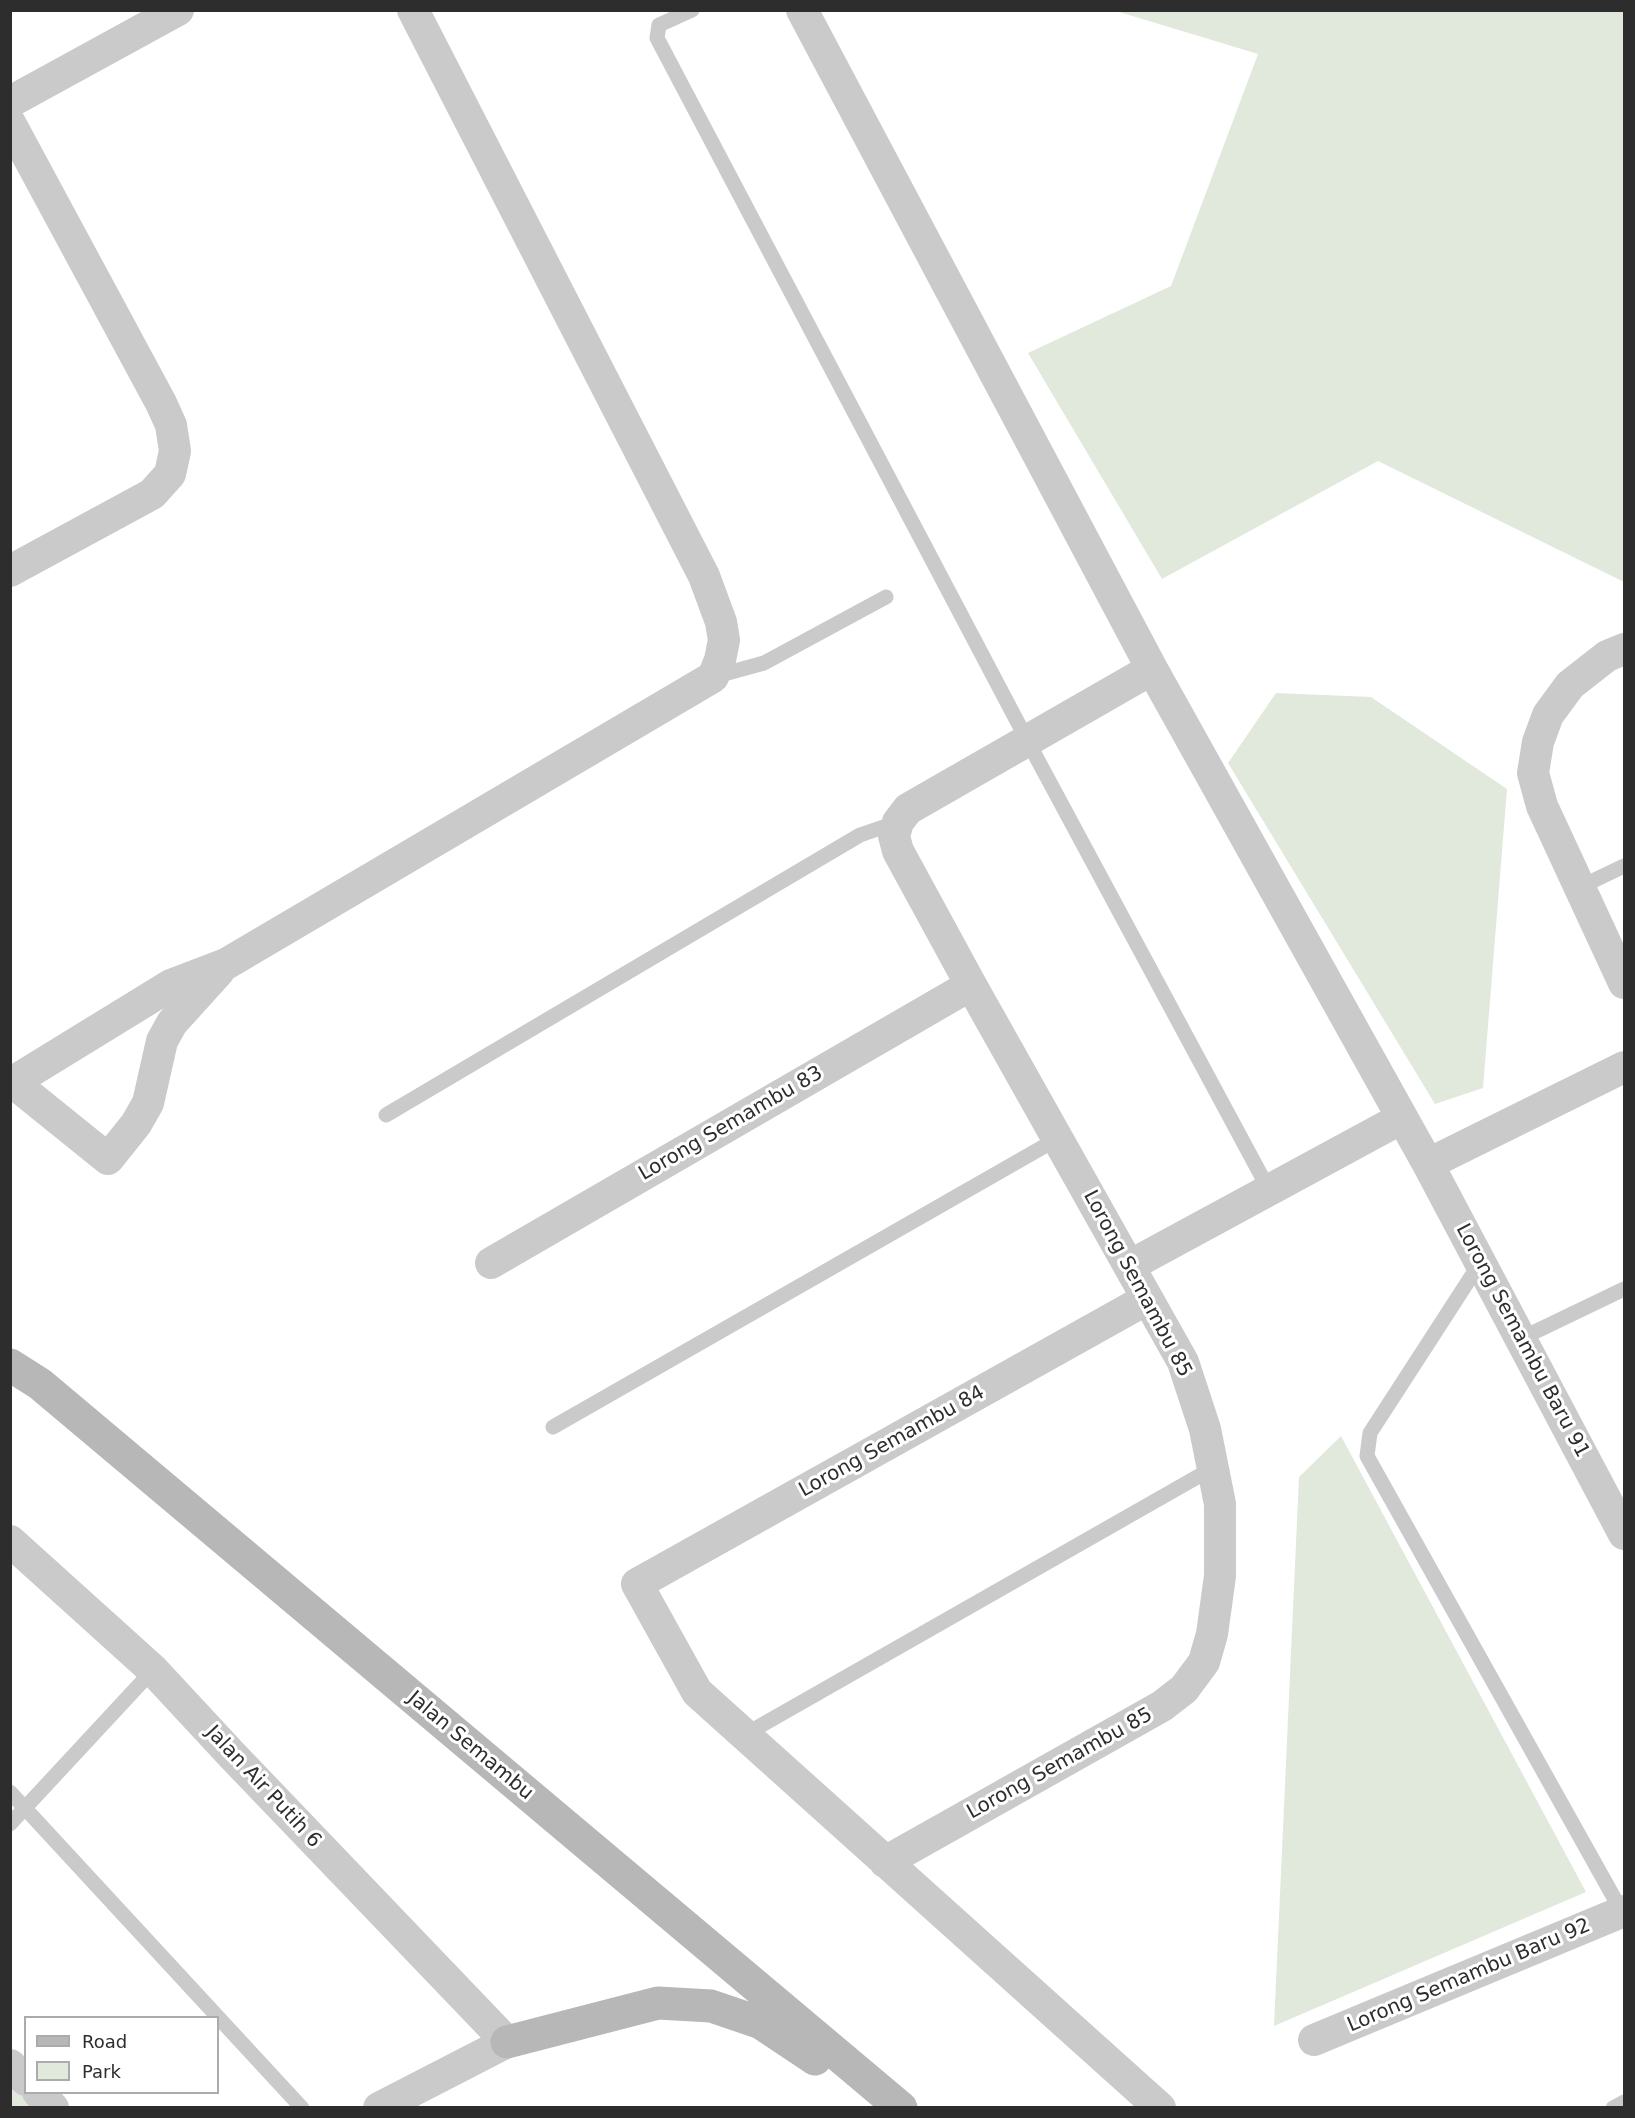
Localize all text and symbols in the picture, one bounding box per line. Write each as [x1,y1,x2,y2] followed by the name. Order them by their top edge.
[635,1062,827,1186] street label: Lorong Semambu 83
[1078,1186,1196,1382] street label: Lorong Semambu 85
[1450,1220,1594,1462] street label: Lorong Semambu Baru 91
[795,1381,989,1503] street label: Lorong Semambu 84
[402,1686,538,1806] street label: Jalan Semambu
[963,1703,1157,1825] street label: Lorong Semambu 85
[200,1721,326,1853] street label: Jalan Air Putih 6
[1344,1914,1594,2038] street label: Lorong Semambu Baru 92
[24,2016,219,2094] legend
[82,2031,127,2052] text: Road
[82,2061,121,2082] text: Park

